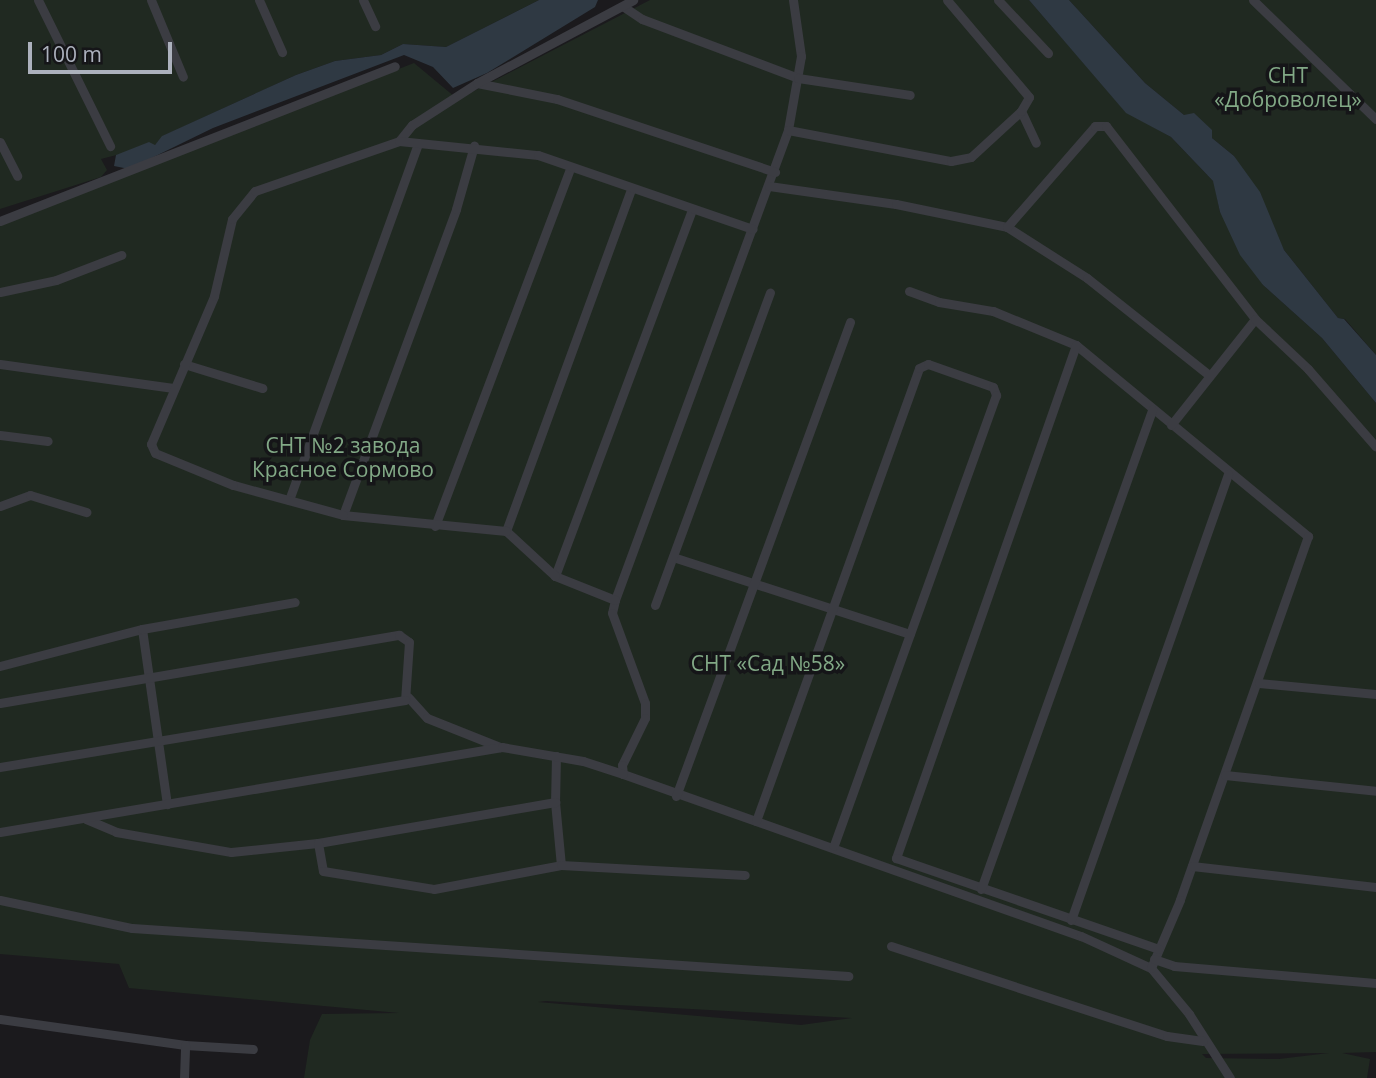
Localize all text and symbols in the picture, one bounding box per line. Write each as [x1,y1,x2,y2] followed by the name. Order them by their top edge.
[32,28,175,72] scale bar
[41,40,102,68] text: 100 m
[1214,62,1362,112] park label: СНТ «Доброволец»
[252,432,434,482] park label: СНТ №2 завода Красное Сормово
[691,650,845,676] park label: СНТ «Сад №58»

